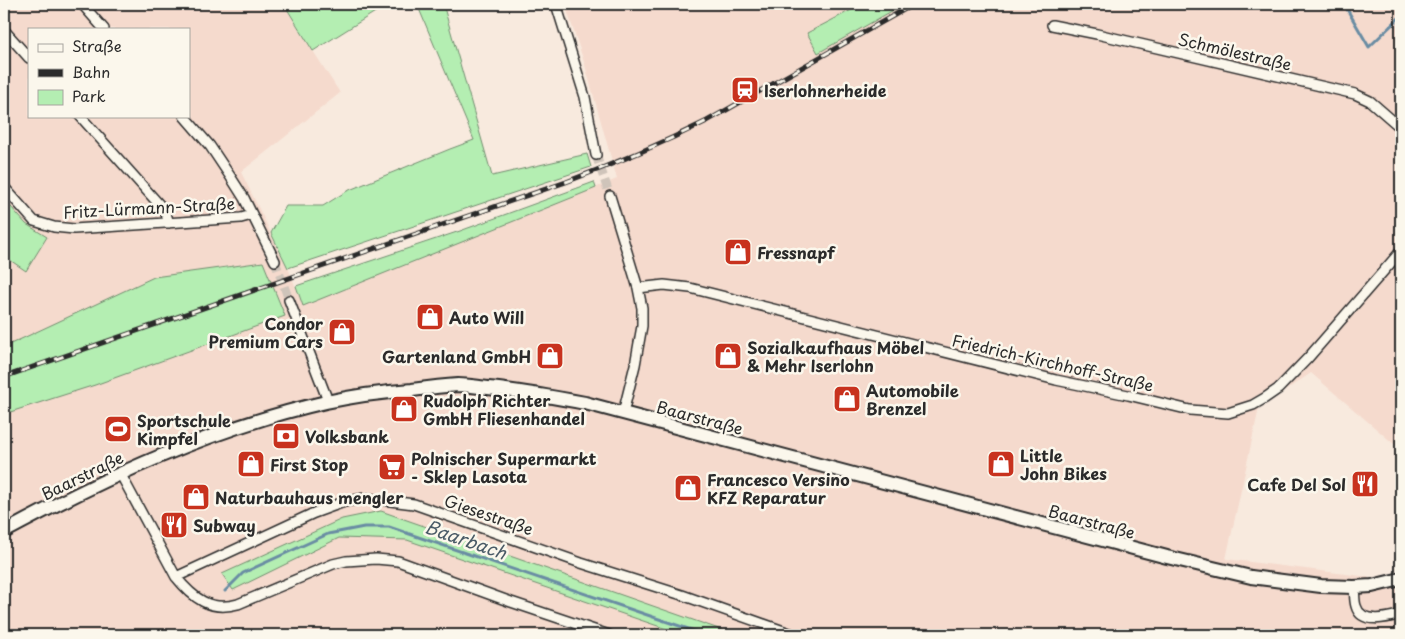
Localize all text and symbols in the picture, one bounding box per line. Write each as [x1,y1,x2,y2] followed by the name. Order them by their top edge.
[1176,26,1294,76] street label: Schmölestraße
[28,28,190,118] legend
[72,34,122,57] text: Straße
[72,60,110,83] text: Bahn
[730,75,760,105] station icon: Iserlohnerheide
[764,78,887,102] place label: Iserlohnerheide
[72,84,106,107] text: Park
[62,191,236,223] street label: Fritz-Lürmann-Straße
[723,237,753,267] shop icon: Fressnapf
[757,240,836,264] place label: Fressnapf
[415,302,445,332] shop icon: Auto Will
[449,305,524,329] place label: Auto Will
[208,311,324,353] place label: Condor Premium Cars
[327,317,357,347] shop icon: Condor Premium Cars
[950,327,1156,397] street label: Friedrich-Kirchhoff-Straße
[747,335,924,377] place label: Sozialkaufhaus Möbel & Mehr Iserlohn
[535,341,565,371] shop icon: Gartenland GmbH
[713,341,743,371] shop icon: Sozialkaufhaus Möbel & Mehr Iserlohn
[382,344,531,368] place label: Gartenland GmbH
[866,378,959,420] place label: Automobile Brenzel
[832,384,862,414] shop icon: Automobile Brenzel
[423,388,585,430] place label: Rudolph Richter GmbH Fliesenhandel
[389,394,419,424] shop icon: Rudolph Richter GmbH Fliesenhandel
[654,394,746,440] street label: Baarstraße
[137,408,231,450] place label: Sportschule Kimpfel
[103,414,133,444] sports icon: Sportschule Kimpfel
[271,421,301,451] bank icon: Volksbank
[305,424,389,448] place label: Volksbank
[1020,443,1107,485] place label: Little John Bikes
[37,445,127,505] street label: Baarstraße
[411,446,597,488] place label: Polnischer Supermarkt - Sklep Lasota
[236,449,266,479] shop icon: First Stop
[986,449,1016,479] shop icon: Little John Bikes
[270,452,348,476] place label: First Stop
[377,452,407,482] supermarket icon: Polnischer Supermarkt - Sklep Lasota
[707,467,850,509] place label: Francesco Versino KFZ Reparatur
[1350,469,1380,499] restaurant icon: Cafe Del Sol
[1247,472,1346,496] place label: Cafe Del Sol
[673,473,703,503] shop icon: Francesco Versino KFZ Reparatur
[181,482,211,512] shop icon: Naturbauhaus mengler
[215,485,404,509] place label: Naturbauhaus mengler
[441,488,537,540] street label: Giesestraße
[1046,498,1138,544] street label: Baarstraße
[159,510,189,540] restaurant icon: Subway
[193,513,256,537] place label: Subway
[422,513,511,566] water label: Baarbach

